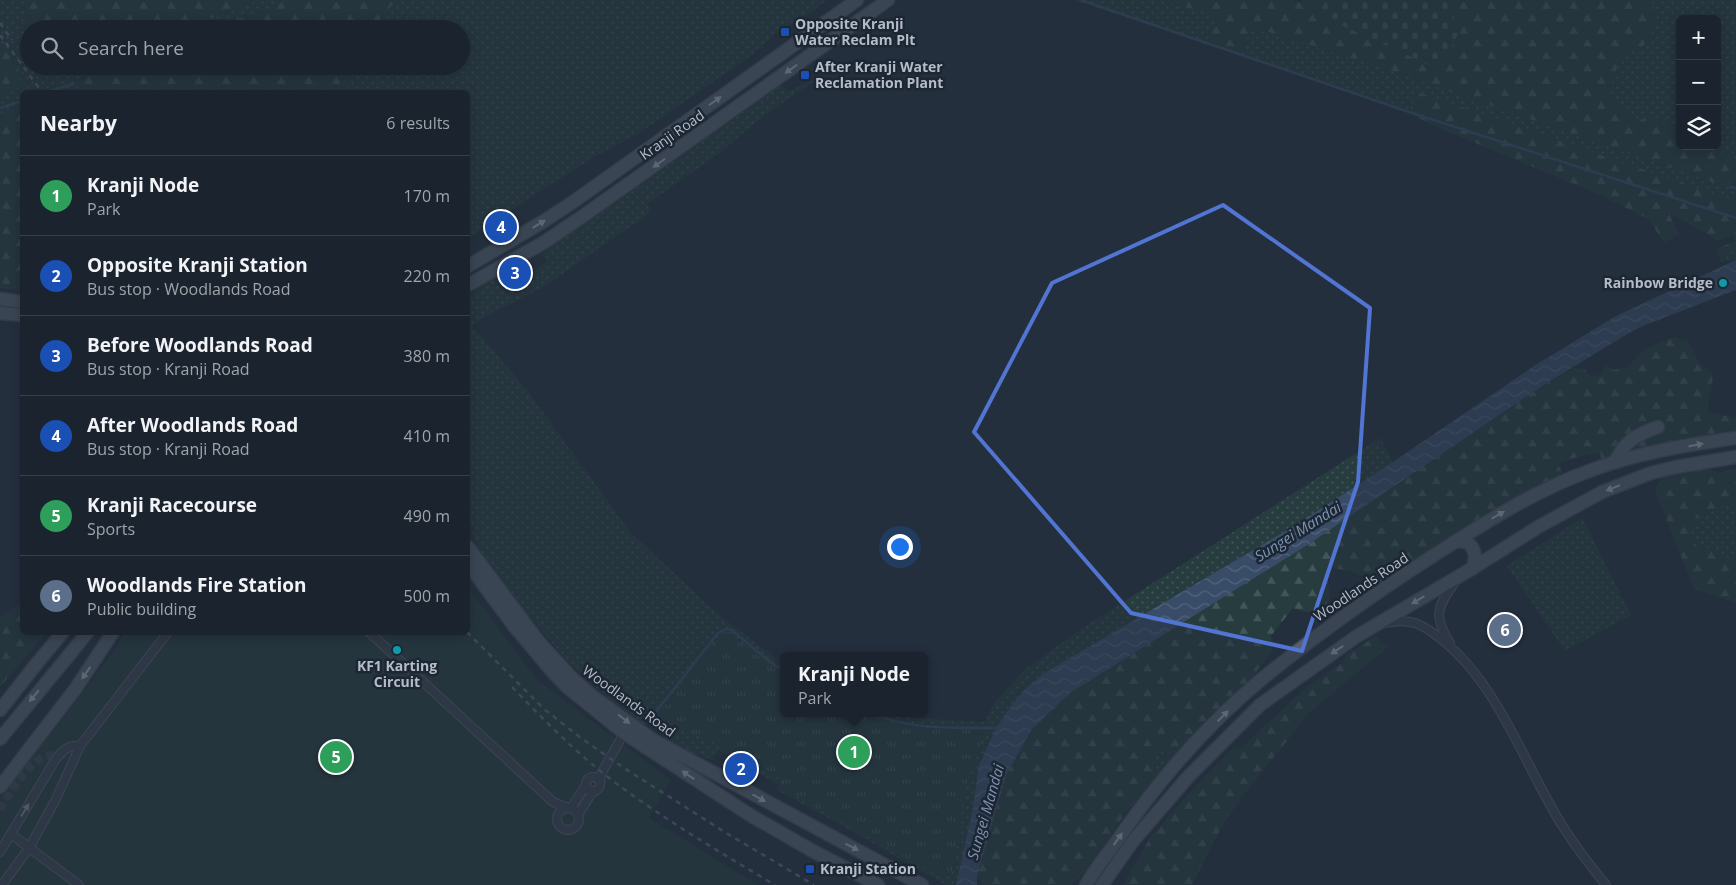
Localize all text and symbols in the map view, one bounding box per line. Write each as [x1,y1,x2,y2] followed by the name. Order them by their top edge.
[795,14,915,49] place label: Opposite Kranji Water Reclam Plt
[1676,15,1721,150] map controls
[1676,15,1721,60] button: +
[20,20,470,75] search box
[779,26,791,38] marker: Opposite Kranji Water Reclam Plt
[38,34,66,62] icon: search
[78,35,184,61] text: Search here
[815,57,943,92] place label: After Kranji Water Reclamation Plant
[1676,60,1721,105] button: −
[785,64,798,74] one-way arrow
[799,69,811,81] marker: After Kranji Water Reclamation Plant
[708,96,722,106] one-way arrow
[636,105,708,164] street label: Kranji Road
[1676,105,1721,150] button: layers
[40,109,117,137] text: Nearby
[386,112,450,134] text: 6 results
[653,157,666,168] one-way arrow
[87,172,199,198] text: Kranji Node
[51,185,61,207] text: 1
[404,185,450,207] text: 170 m
[87,198,120,220] text: Park
[485,208,517,246] pin: 4
[532,219,545,228] one-way arrow
[87,252,308,278] text: Opposite Kranji Station
[499,254,531,292] pin: 3
[51,265,61,287] text: 2
[404,265,450,287] text: 220 m
[1604,273,1713,292] place label: Rainbow Bridge
[1717,277,1729,289] marker: Rainbow Bridge
[87,278,291,300] text: Bus stop · Woodlands Road
[87,332,313,358] text: Before Woodlands Road
[51,345,61,367] text: 3
[404,345,450,367] text: 380 m
[87,358,250,380] text: Bus stop · Kranji Road
[87,412,298,438] text: After Woodlands Road
[51,425,61,447] text: 4
[404,425,450,447] text: 410 m
[87,438,250,460] text: Bus stop · Kranji Road
[1688,440,1704,448] one-way arrow
[1605,485,1620,492] one-way arrow
[87,492,257,518] text: Kranji Racecourse
[1250,496,1345,566] water label: Sungei Mandai
[51,505,61,527] text: 5
[404,505,450,527] text: 490 m
[1491,511,1506,519] one-way arrow
[87,518,135,540] text: Sports
[887,534,913,560] your location
[1310,548,1412,625] street label: Woodlands Road
[87,572,307,598] text: Woodlands Fire Station
[51,585,61,607] text: 6
[404,585,450,607] text: 500 m
[1412,596,1425,605] one-way arrow
[87,598,196,620] text: Public building
[1489,611,1521,649] pin: 6
[391,644,403,656] marker: KF1 Karting Circuit
[1330,645,1344,655] one-way arrow
[780,652,928,717] popup
[357,656,437,691] place label: KF1 Karting Circuit
[579,660,680,741] street label: Woodlands Road
[798,661,910,687] text: Kranji Node
[81,666,91,680] one-way arrow
[798,687,831,709] text: Park
[28,690,39,703] one-way arrow
[1217,710,1229,722] one-way arrow
[617,714,631,724] one-way arrow
[838,733,870,771] pin: 1
[320,738,352,776] pin: 5
[725,750,757,788] pin: 2
[962,761,1008,862] water label: Sungei Mandai
[682,771,695,780] one-way arrow
[753,793,766,802] one-way arrow
[20,804,29,817] one-way arrow
[1113,832,1123,846] one-way arrow
[845,843,859,851] one-way arrow
[820,859,916,878] place label: Kranji Station
[804,863,816,875] marker: Kranji Station

